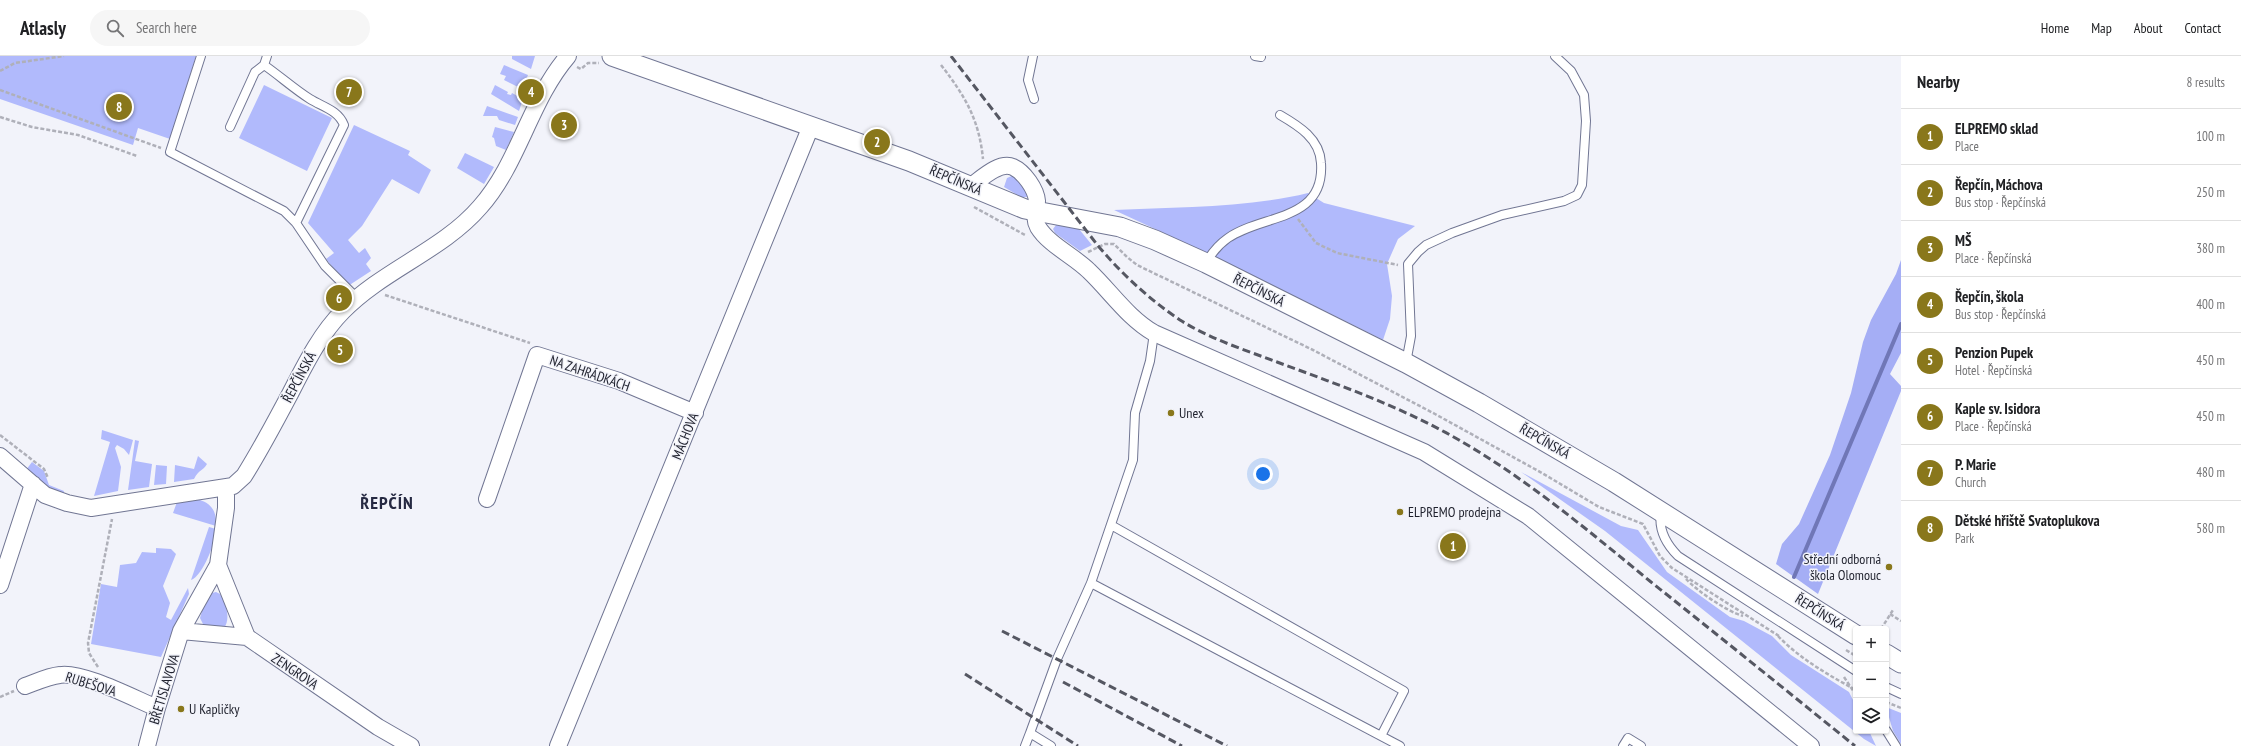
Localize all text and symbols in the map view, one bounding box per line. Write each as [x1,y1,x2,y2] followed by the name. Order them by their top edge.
[90,10,370,46] search box
[20,16,66,40] text: Atlasly
[104,17,126,39] icon: search
[136,18,197,37] text: Search here
[2041,19,2069,37] text: Home
[2091,19,2112,37] text: Map
[2134,19,2163,37] text: About
[2185,19,2221,37] text: Contact
[1917,71,1960,93] text: Nearby
[2186,74,2225,91] text: 8 results
[336,77,362,107] pin: 7
[518,77,544,107] pin: 4
[106,92,132,122] pin: 8
[551,110,577,140] pin: 3
[1955,119,2038,138] text: ELPREMO sklad
[864,127,890,157] pin: 2
[1927,128,1933,145] text: 1
[2196,128,2225,145] text: 100 m
[1955,138,1979,155] text: Place
[927,161,985,199] street label: ŘEPČÍNSKÁ
[1955,175,2043,194] text: Řepčín, Máchova
[1927,184,1933,201] text: 2
[2196,184,2225,201] text: 250 m
[1955,194,2046,211] text: Bus stop · Řepčínská
[1955,231,1972,250] text: MŠ
[1927,240,1933,257] text: 3
[2196,240,2225,257] text: 380 m
[1955,250,2032,267] text: Place · Řepčínská
[1230,269,1288,311] street label: ŘEPČÍNSKÁ
[326,283,352,313] pin: 6
[1955,287,2024,306] text: Řepčín, škola
[1927,296,1933,313] text: 4
[2196,296,2225,313] text: 400 m
[1955,306,2046,323] text: Bus stop · Řepčínská
[327,335,353,365] pin: 5
[1955,343,2033,362] text: Penzion Pupek
[278,348,320,406] street label: ŘEPČÍNSKÁ
[548,351,632,395] street label: NA ZAHRÁDKÁCH
[1927,352,1933,369] text: 5
[2196,352,2225,369] text: 450 m
[1955,362,2032,379] text: Hotel · Řepčínská
[1955,399,2040,418] text: Kaple sv. Isidora
[1179,404,1204,422] place label: Unex
[1166,408,1176,418] marker: Unex
[1927,408,1933,425] text: 6
[2196,408,2225,425] text: 450 m
[667,410,703,462] street label: MÁCHOVA
[1955,418,2032,435] text: Place · Řepčínská
[1517,419,1574,463] street label: ŘEPČÍNSKÁ
[1955,455,1996,474] text: P. Marie
[1253,464,1273,484] your location
[1927,464,1933,481] text: 7
[2196,464,2225,481] text: 480 m
[1955,474,1986,491] text: Church
[360,491,414,514] district label: ŘEPČÍN
[1408,503,1501,521] place label: ELPREMO prodejna
[1395,507,1405,517] marker: ELPREMO prodejna
[1955,511,2100,530] text: Dětské hřiště Svatoplukova
[1927,520,1933,537] text: 8
[2196,520,2225,537] text: 580 m
[1955,530,1974,547] text: Park
[1440,531,1466,561] pin: 1
[1804,550,1881,584] place label: Střední odborná škola Olomouc
[1884,562,1894,572] marker: Střední odborná škola Olomouc
[1792,590,1849,634] street label: ŘEPČÍNSKÁ
[1853,626,1889,734] map controls
[1853,626,1889,662] button: +
[268,649,322,693] street label: ZENGROVA
[145,651,183,726] street label: BŘETISLAVOVA
[1853,662,1889,698] button: −
[63,668,119,700] street label: RUBEŠOVA
[1853,698,1889,734] button: layers
[189,700,240,718] place label: U Kapličky
[176,704,186,714] marker: U Kapličky

